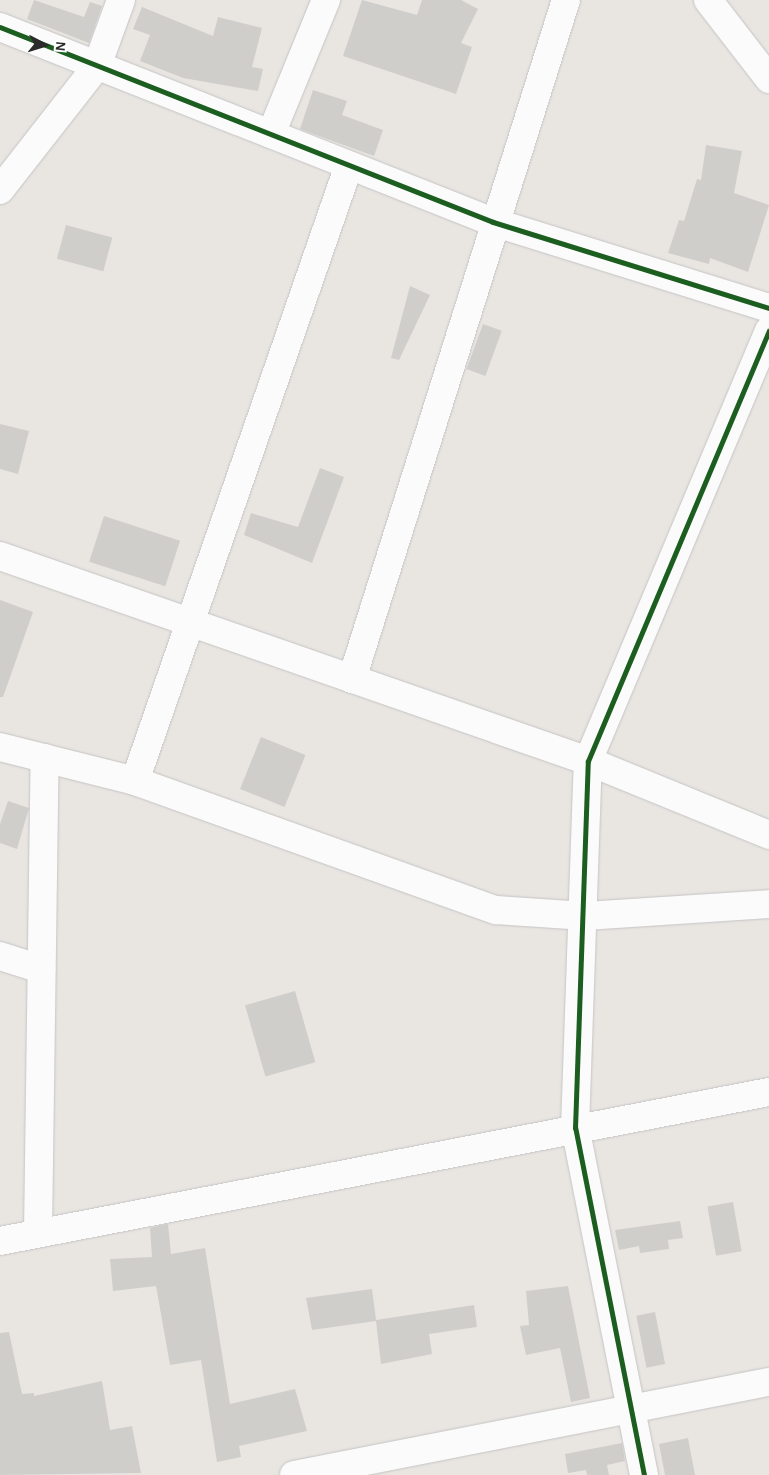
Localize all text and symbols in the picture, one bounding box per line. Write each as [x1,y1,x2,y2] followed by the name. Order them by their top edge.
[20,20,70,70] north arrow
[53,41,67,52] text: N

